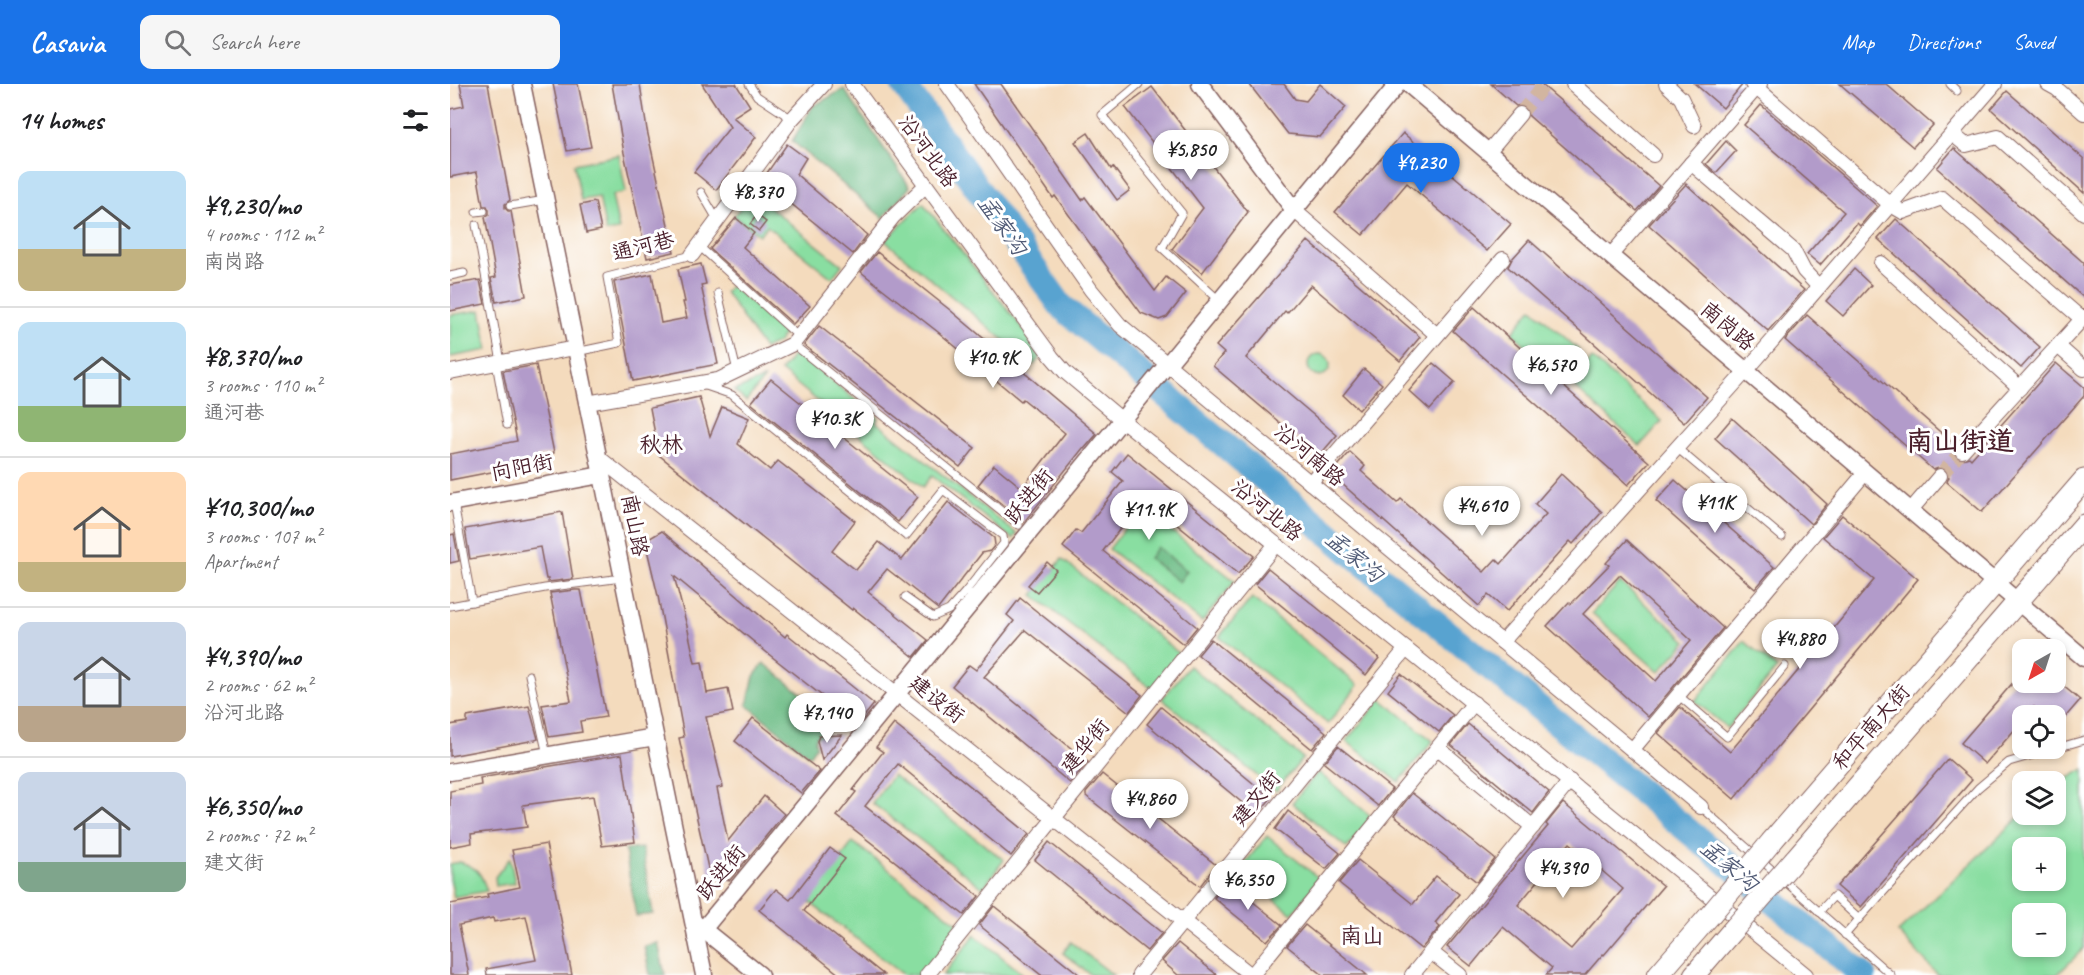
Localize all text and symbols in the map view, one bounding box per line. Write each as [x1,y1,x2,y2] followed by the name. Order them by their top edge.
[140,15,560,69] search box
[30,25,104,60] text: Casavia
[161,26,194,59] icon: search
[209,28,299,56] text: Search here
[1842,29,1874,55] text: Map
[1907,29,1980,55] text: Directions
[2013,29,2054,55] text: Saved
[18,104,103,137] text: 14 homes
[399,104,432,137] icon: filters
[893,109,963,193] street label: 沿河北路
[1142,130,1240,181] pin: ¥5,850
[1167,137,1215,162] text: ¥5,850
[1372,143,1470,194] pin: ¥9,230
[1397,150,1445,175] text: ¥9,230
[709,172,807,223] pin: ¥8,370
[734,179,782,204] text: ¥8,370
[204,189,301,222] text: ¥9,230/mo
[972,191,1034,262] water label: 孟家沟
[66,195,138,267] icon: home
[204,222,321,247] text: 4 rooms · 112 m²
[609,226,677,266] street label: 通河巷
[204,249,264,274] text: 南岗路
[1696,296,1760,356] street label: 南岗路
[944,338,1042,389] pin: ¥10.9K
[204,340,301,373] text: ¥8,370/mo
[968,345,1018,370] text: ¥10.9K
[1502,345,1600,396] pin: ¥6,570
[66,346,138,418] icon: home
[1527,352,1575,377] text: ¥6,570
[204,373,321,398] text: 3 rooms · 110 m²
[786,399,884,450] pin: ¥10.3K
[204,400,264,425] text: 通河巷
[810,406,860,431] text: ¥10.3K
[1269,418,1351,492] street label: 沿河南路
[1906,424,2014,458] district label: 南山街道
[639,431,683,459] district label: 秋林
[489,448,555,486] street label: 向阳街
[999,463,1059,529] street label: 跃进街
[1226,473,1308,547] street label: 沿河北路
[1679,483,1751,534] pin: ¥11K
[1433,486,1531,537] pin: ¥4,610
[1100,490,1198,541] pin: ¥11.9K
[1696,490,1734,515] text: ¥11K
[204,491,313,524] text: ¥10,300/mo
[616,492,654,558] street label: 南山路
[1457,493,1507,518] text: ¥4,610
[66,496,138,568] icon: home
[1124,497,1174,522] text: ¥11.9K
[204,524,321,549] text: 3 rooms · 107 m²
[1320,525,1390,590] water label: 孟家沟
[204,549,277,574] text: Apartment
[1751,619,1849,670] pin: ¥4,880
[1776,626,1824,651] text: ¥4,880
[2012,639,2066,693] north arrow
[2012,639,2066,957] map controls
[204,640,301,673] text: ¥4,390/mo
[66,646,138,718] icon: home
[904,669,970,729] street label: 建设街
[204,673,312,698] text: 2 rooms · 62 m²
[1827,679,1915,775] street label: 和平南大街
[778,693,876,744] pin: ¥7,140
[204,700,284,725] text: 沿河北路
[803,700,851,725] text: ¥7,140
[2012,705,2066,759] button: locate
[1055,713,1115,779] street label: 建华街
[1226,765,1286,831] street label: 建文街
[2012,771,2066,825] button: layers
[1101,779,1199,830] pin: ¥4,860
[1125,786,1175,811] text: ¥4,860
[204,790,301,823] text: ¥6,350/mo
[66,796,138,868] icon: home
[204,823,312,848] text: 2 rooms · 72 m²
[1695,834,1765,899] water label: 孟家沟
[2012,837,2066,891] button: +
[691,839,751,905] street label: 跃进街
[1514,848,1612,899] pin: ¥4,390
[204,850,264,875] text: 建文街
[1539,855,1587,880] text: ¥4,390
[1199,860,1297,911] pin: ¥6,350
[1223,867,1273,892] text: ¥6,350
[2012,903,2066,957] button: −
[1340,922,1384,950] district label: 南山

